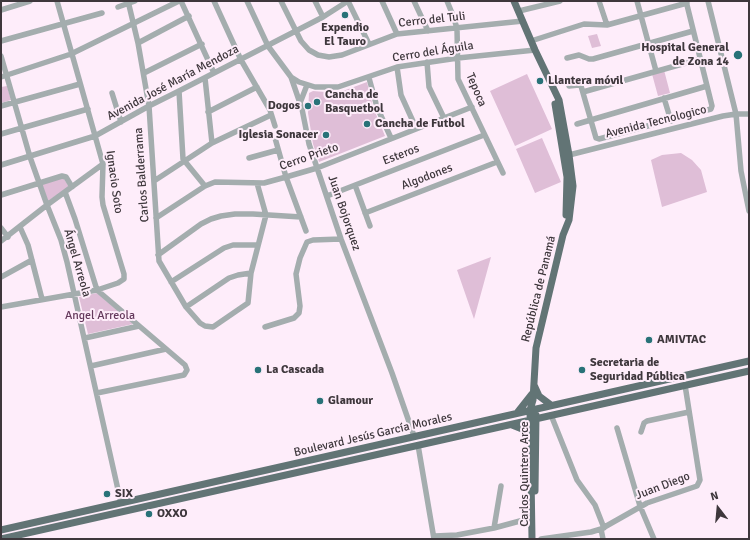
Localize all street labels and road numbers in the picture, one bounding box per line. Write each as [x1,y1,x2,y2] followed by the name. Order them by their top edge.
[398,9,466,31] street label: Cerro del Tuli
[391,38,475,66] street label: Cerro del Águila
[105,42,241,124] street label: Avenida José María Mendoza
[462,71,490,109] street label: Tepoca
[604,102,708,142] street label: Avenida Tecnologico
[132,127,152,223] street label: Carlos Balderrama
[278,140,340,174] street label: Cerro Prieto
[381,142,421,168] street label: Esteros
[102,150,126,214] street label: Ignacio Soto
[399,161,455,193] street label: Algodones
[324,173,364,253] street label: Juan Bojorquez
[60,227,94,299] street label: Ángel Arreola
[519,234,559,344] street label: República de Panamá
[292,410,454,460] street label: Boulevard Jesús García Morales
[518,421,532,527] street label: Carlos Quintero Arce
[634,469,692,503] street label: Juan Diego

